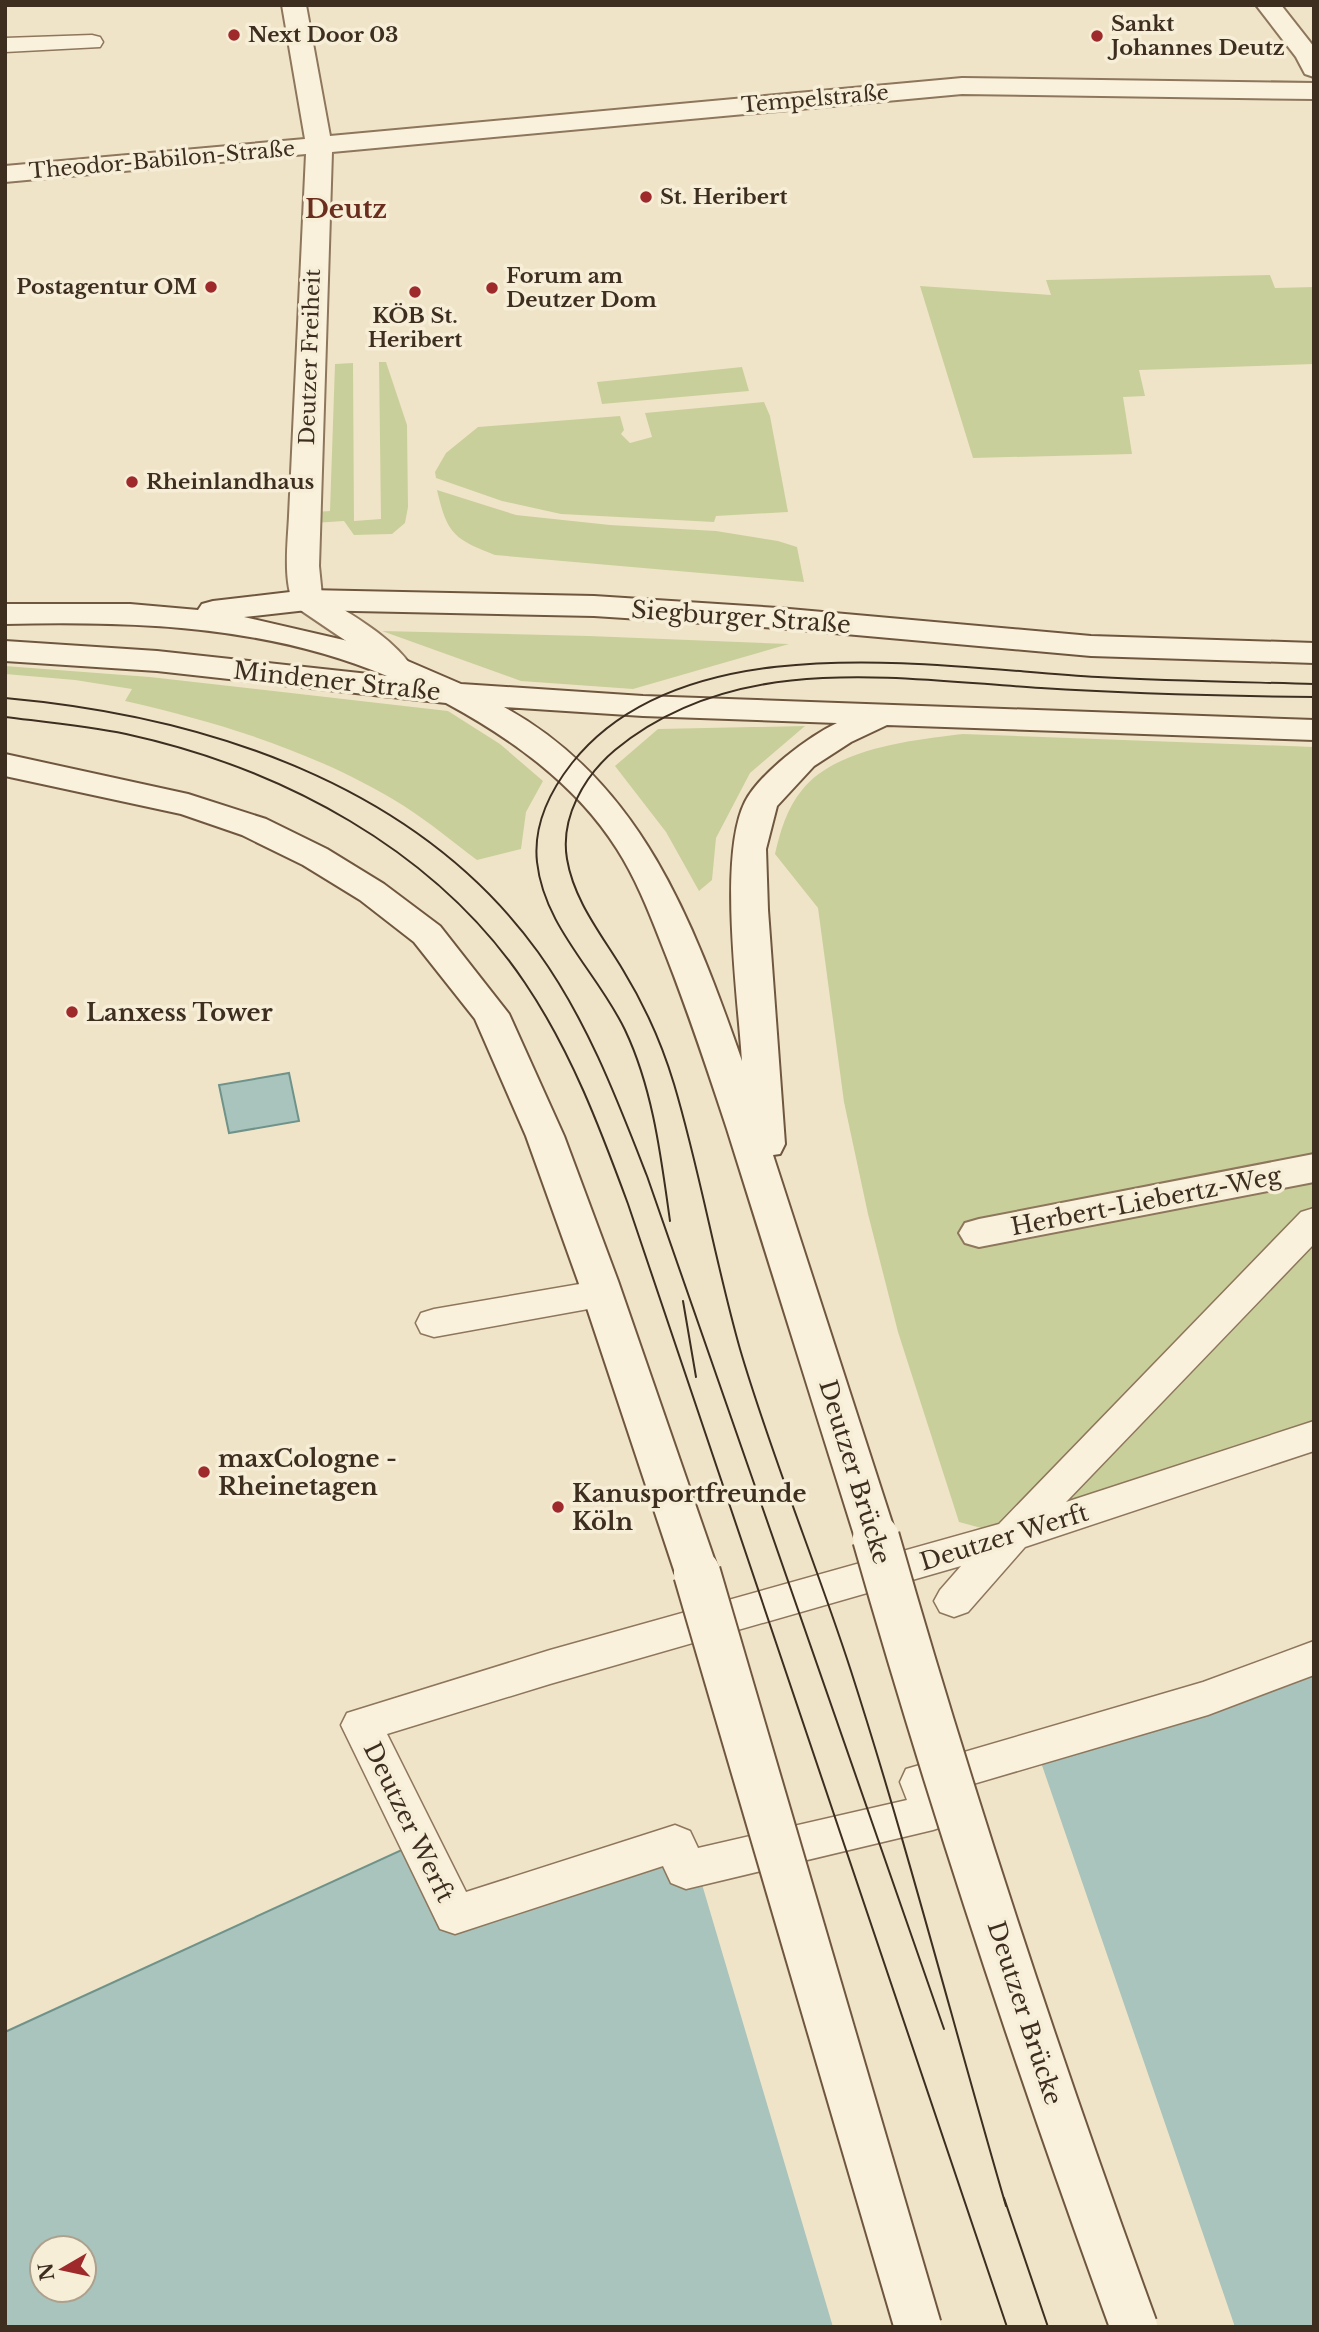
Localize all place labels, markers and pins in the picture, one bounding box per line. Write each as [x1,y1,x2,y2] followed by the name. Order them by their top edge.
[1107,11,1285,61] place label: Sankt Johannes Deutz
[248,22,398,48] place label: Next Door 03
[226,27,242,43] marker: Next Door 03
[1089,28,1105,44] marker: Sankt Johannes Deutz
[660,184,788,210] place label: St. Heribert
[638,189,654,205] marker: St. Heribert
[506,263,657,313] place label: Forum am Deutzer Dom
[16,274,197,300] place label: Postagentur OM
[203,279,219,295] marker: Postagentur OM
[484,280,500,296] marker: Forum am Deutzer Dom
[407,284,423,300] marker: KÖB St. Heribert
[368,303,462,353] place label: KÖB St. Heribert
[146,469,315,495] place label: Rheinlandhaus
[124,474,140,490] marker: Rheinlandhaus
[86,998,273,1027] place label: Lanxess Tower
[64,1004,80,1020] marker: Lanxess Tower
[218,1444,397,1501] place label: maxCologne - Rheinetagen
[196,1464,212,1480] marker: maxCologne - Rheinetagen
[572,1479,806,1536] place label: Kanusportfreunde Köln
[550,1499,566,1515] marker: Kanusportfreunde Köln

